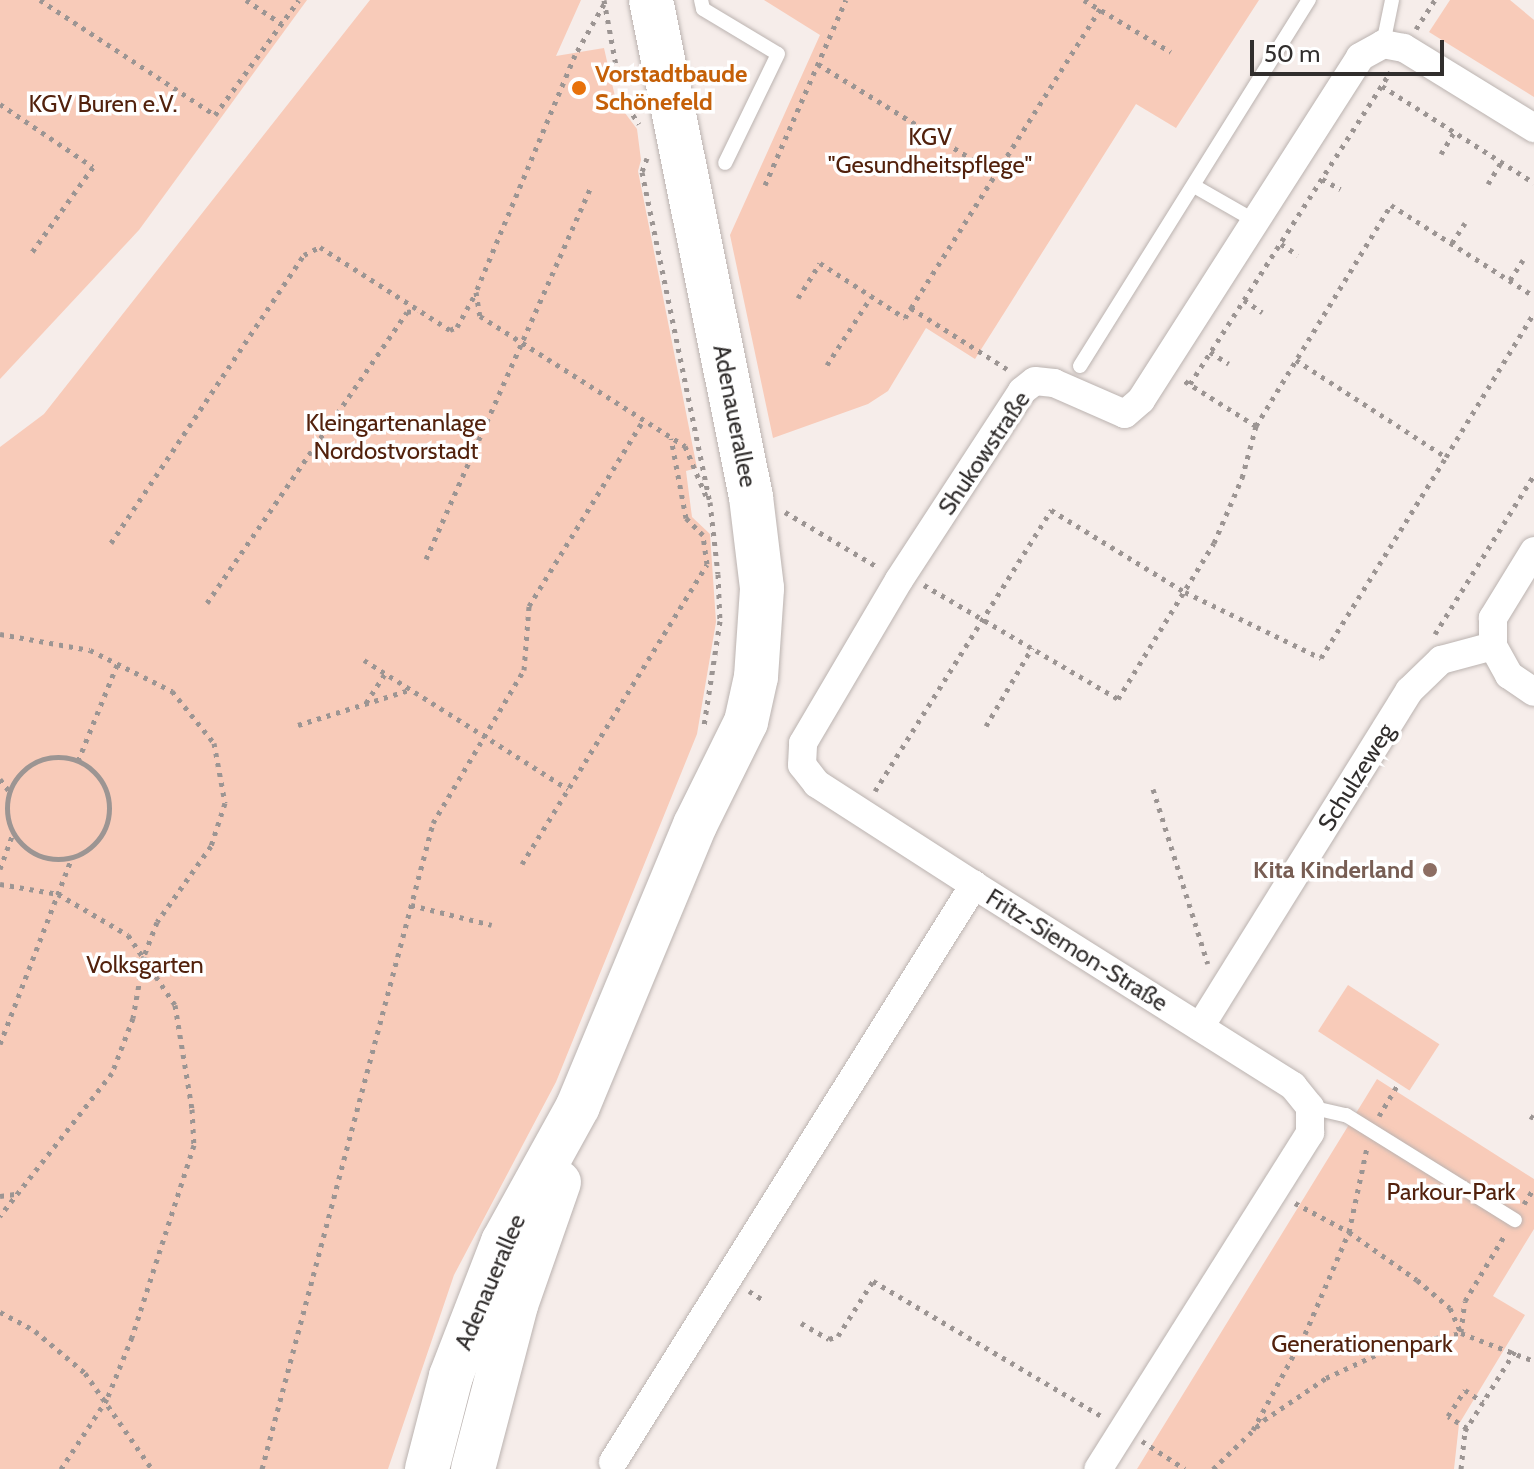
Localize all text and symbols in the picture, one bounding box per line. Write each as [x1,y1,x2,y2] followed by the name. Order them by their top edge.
[1254,24,1448,74] scale bar
[1264,39,1320,68] text: 50 m
[595,60,747,116] place label: Vorstadtbaude Schönefeld
[570,79,588,97] marker: Vorstadtbaude Schönefeld
[28,90,178,118] park label: KGV Buren e.V.
[828,123,1032,179] park label: KGV "Gesundheitspflege"
[707,342,763,490] street label: Adenauerallee
[932,386,1036,520] street label: Shukowstraße
[305,409,487,465] park label: Kleingartenanlage Nordostvorstadt
[1312,718,1400,836] street label: Schulzeweg
[1253,856,1414,884] place label: Kita Kinderland
[1421,861,1439,879] marker: Kita Kinderland
[981,883,1173,1017] street label: Fritz-Siemon-Straße
[86,951,204,979] park label: Volksgarten
[1387,1178,1515,1206] park label: Parkour-Park
[448,1210,532,1354] street label: Adenauerallee
[1271,1330,1453,1358] park label: Generationenpark

